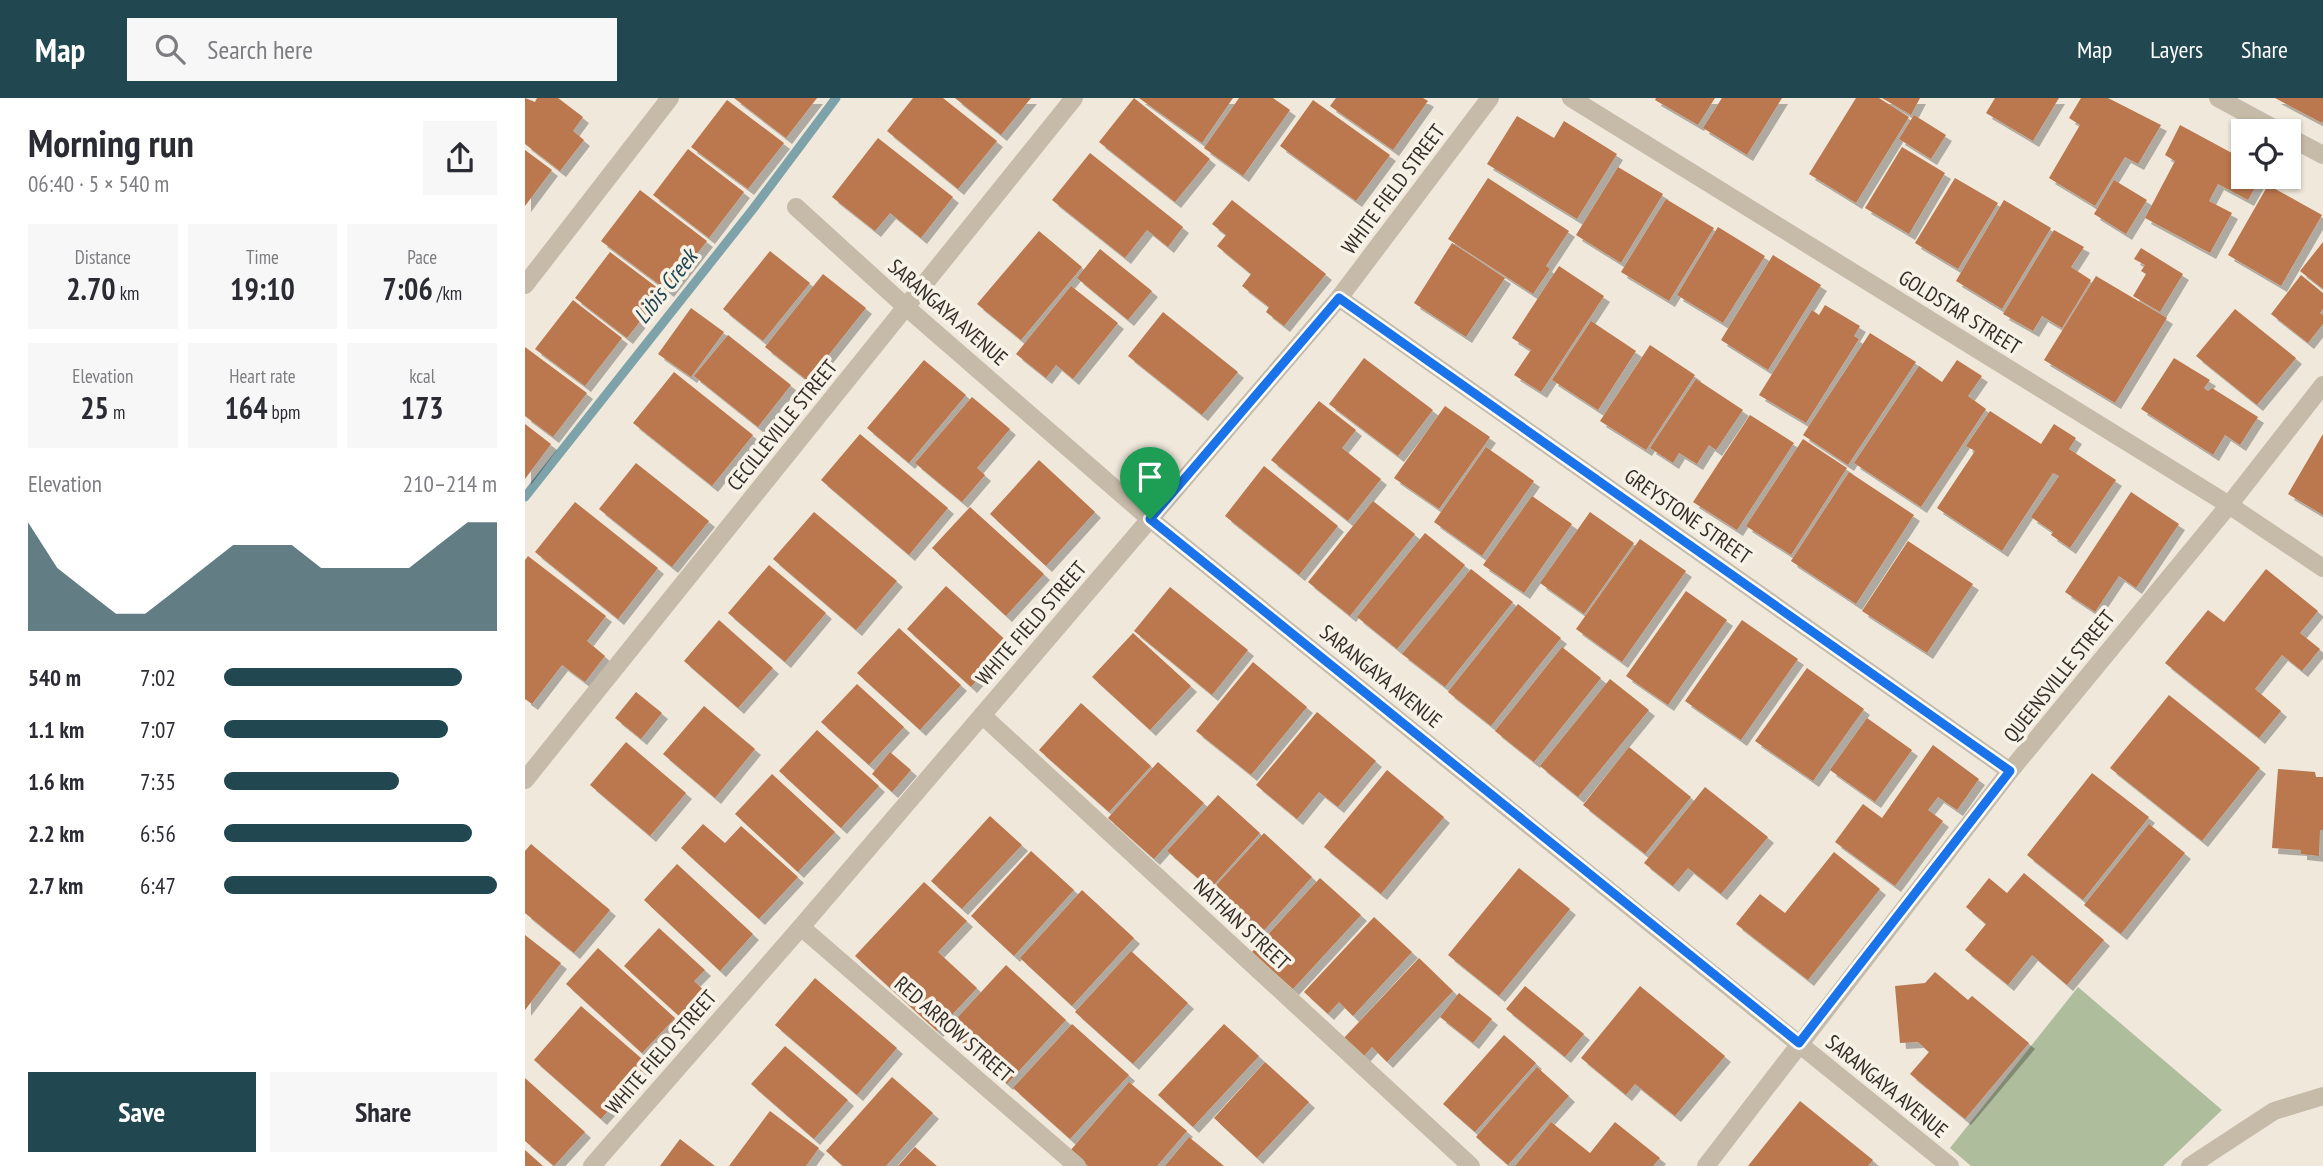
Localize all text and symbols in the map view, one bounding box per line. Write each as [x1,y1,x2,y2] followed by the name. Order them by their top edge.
[127,18,617,81] search box
[35,28,85,71] text: Map
[151,30,189,68] icon: search
[207,33,313,66] text: Search here
[2077,34,2112,65] text: Map
[2150,34,2203,65] text: Layers
[2241,34,2288,65] text: Share
[28,118,194,167] text: Morning run
[1335,118,1451,259] street label: WHITE FIELD STREET
[2231,119,2301,189] map controls
[2231,119,2301,189] button: locate
[423,121,497,195] button: share
[28,169,169,198] text: 06:40 · 5 × 540 m
[627,241,705,329] water label: Libis Creek
[75,245,131,269] text: Distance
[246,245,279,269] text: Time
[407,245,437,269] text: Pace
[883,253,1013,371] street label: SARANGAYA AVENUE
[1894,264,2027,361] street label: GOLDSTAR STREET
[66,269,116,308] text: 2.70
[230,269,295,308] text: 19:10
[382,269,433,308] text: 7:06
[116,281,139,305] text: km
[433,281,462,305] text: /km
[721,353,844,496] street label: CECILLEVILLE STREET
[72,364,133,388] text: Elevation
[229,364,296,388] text: Heart rate
[409,364,435,388] text: kcal
[80,388,109,427] text: 25
[225,388,268,427] text: 164
[401,388,444,427] text: 173
[109,400,125,424] text: m
[268,400,300,424] text: bpm
[1120,447,1180,519] pin
[1131,458,1169,496] icon: arrive
[1619,462,1757,570] street label: GREYSTONE STREET
[28,469,102,498] text: Elevation
[403,469,497,498] text: 210–214 m
[970,555,1093,691] street label: WHITE FIELD STREET
[1997,604,2121,747] street label: QUEENSVILLE STREET
[1314,619,1448,733] street label: SARANGAYA AVENUE
[28,663,81,692] text: 540 m
[140,663,176,692] text: 7:02
[28,715,84,744] text: 1.1 km
[140,715,176,744] text: 7:07
[28,767,84,796] text: 1.6 km
[140,767,176,796] text: 7:35
[28,819,84,848] text: 2.2 km
[140,819,176,848] text: 6:56
[28,871,83,900] text: 2.7 km
[140,871,176,900] text: 6:47
[1188,872,1296,976] street label: NATHAN STREET
[889,970,1019,1088] street label: RED ARROW STREET
[600,984,723,1120] street label: WHITE FIELD STREET
[1820,1029,1954,1143] street label: SARANGAYA AVENUE
[28,1072,256,1152] button: Save
[270,1072,497,1152] button: Share

